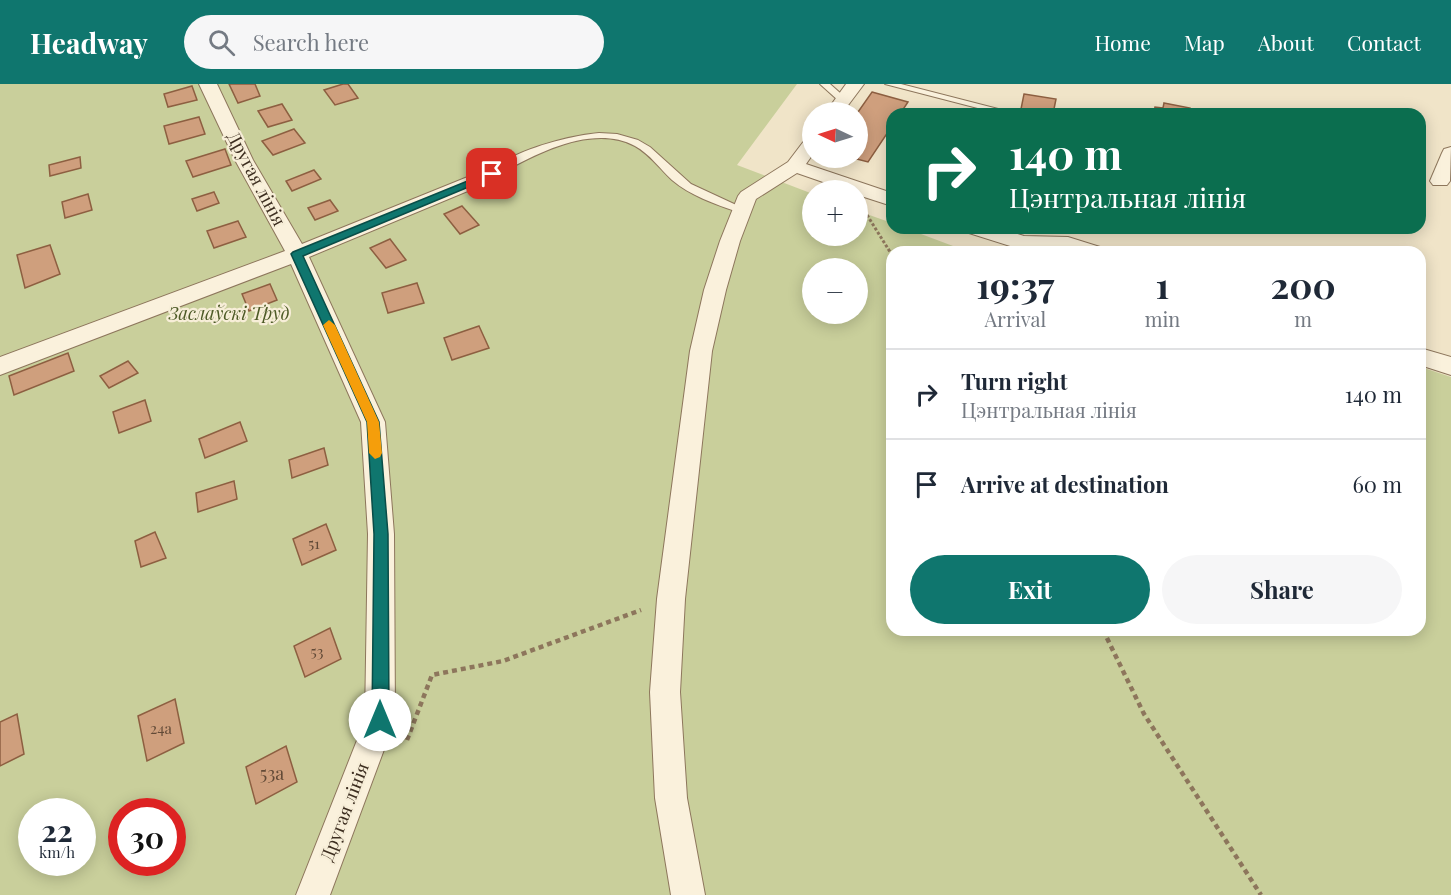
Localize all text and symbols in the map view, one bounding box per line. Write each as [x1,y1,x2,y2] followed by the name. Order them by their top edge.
[184,15,604,69] search box
[30,24,148,61] text: Headway
[205,26,238,59] icon: search
[253,27,369,57] text: Search here
[1095,28,1151,56] text: Home
[1184,28,1225,56] text: Map
[1258,28,1314,56] text: About
[1347,28,1421,56] text: Contact
[802,102,868,168] north arrow
[802,102,868,324] map controls
[1009,125,1122,181] text: 140 m
[222,127,292,230] street label: Другая лінія
[910,132,988,210] icon: right
[466,148,517,199] pin
[475,157,508,190] icon: arrive
[1009,179,1246,215] text: Цэнтральная лінія
[802,180,868,246] button: +
[802,258,868,324] button: −
[976,260,1054,308] text: 19:37
[1156,260,1169,308] text: 1
[1270,260,1336,308] text: 200
[167,301,290,325] park label: Заслаўскі Труд
[985,305,1046,332] text: Arrival
[1145,305,1180,332] text: min
[1294,305,1312,332] text: m
[961,366,1067,396] text: Turn right
[910,378,943,411] icon: right
[1345,379,1402,409] text: 140 m
[961,396,1137,423] text: Цэнтральная лінія
[910,468,943,501] icon: arrive
[961,469,1169,499] text: Arrive at destination
[1352,469,1402,499] text: 60 m
[308,533,320,553] house number: 51
[910,555,1150,624] button: Exit
[1162,555,1402,624] button: Share
[311,641,324,661] house number: 53
[348,688,412,752] position arrow
[150,718,173,738] house number: 24а
[314,759,374,864] street label: Другая лінія
[260,761,284,785] house number: 53а
[108,798,186,876] speed limit sign: 30
[41,810,73,850] text: 22
[39,842,75,862] text: km/h

